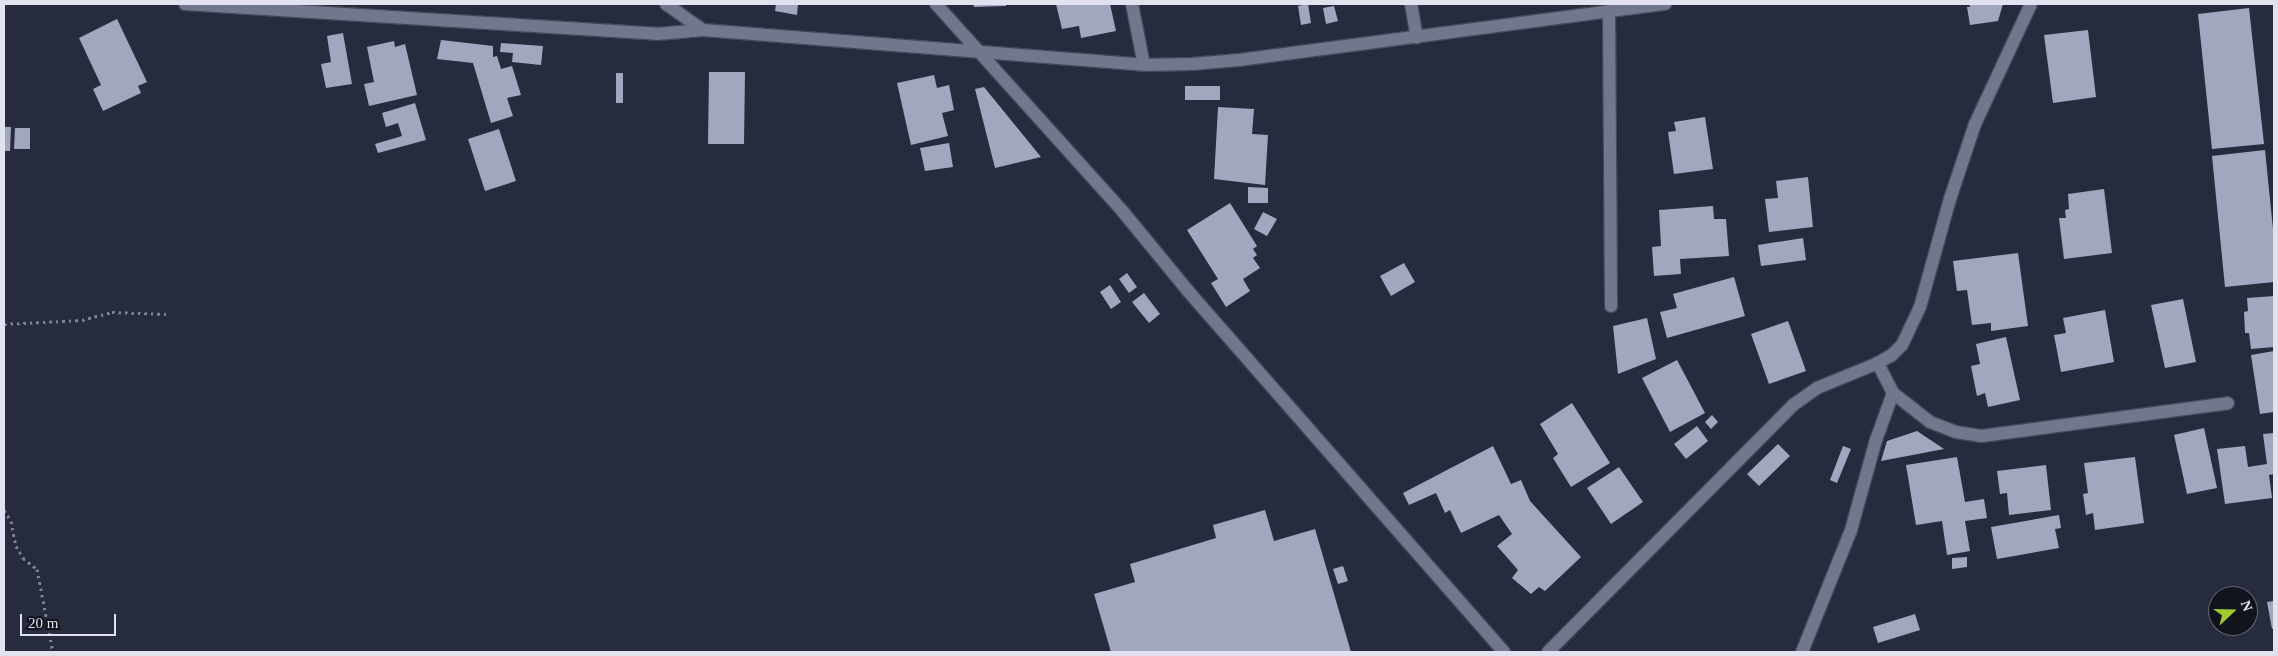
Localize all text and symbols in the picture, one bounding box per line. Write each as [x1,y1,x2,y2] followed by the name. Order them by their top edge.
[2208,586,2258,636] north arrow
[2238,598,2255,613] text: N
[22,604,119,636] scale bar
[28,615,58,631] text: 20 m

